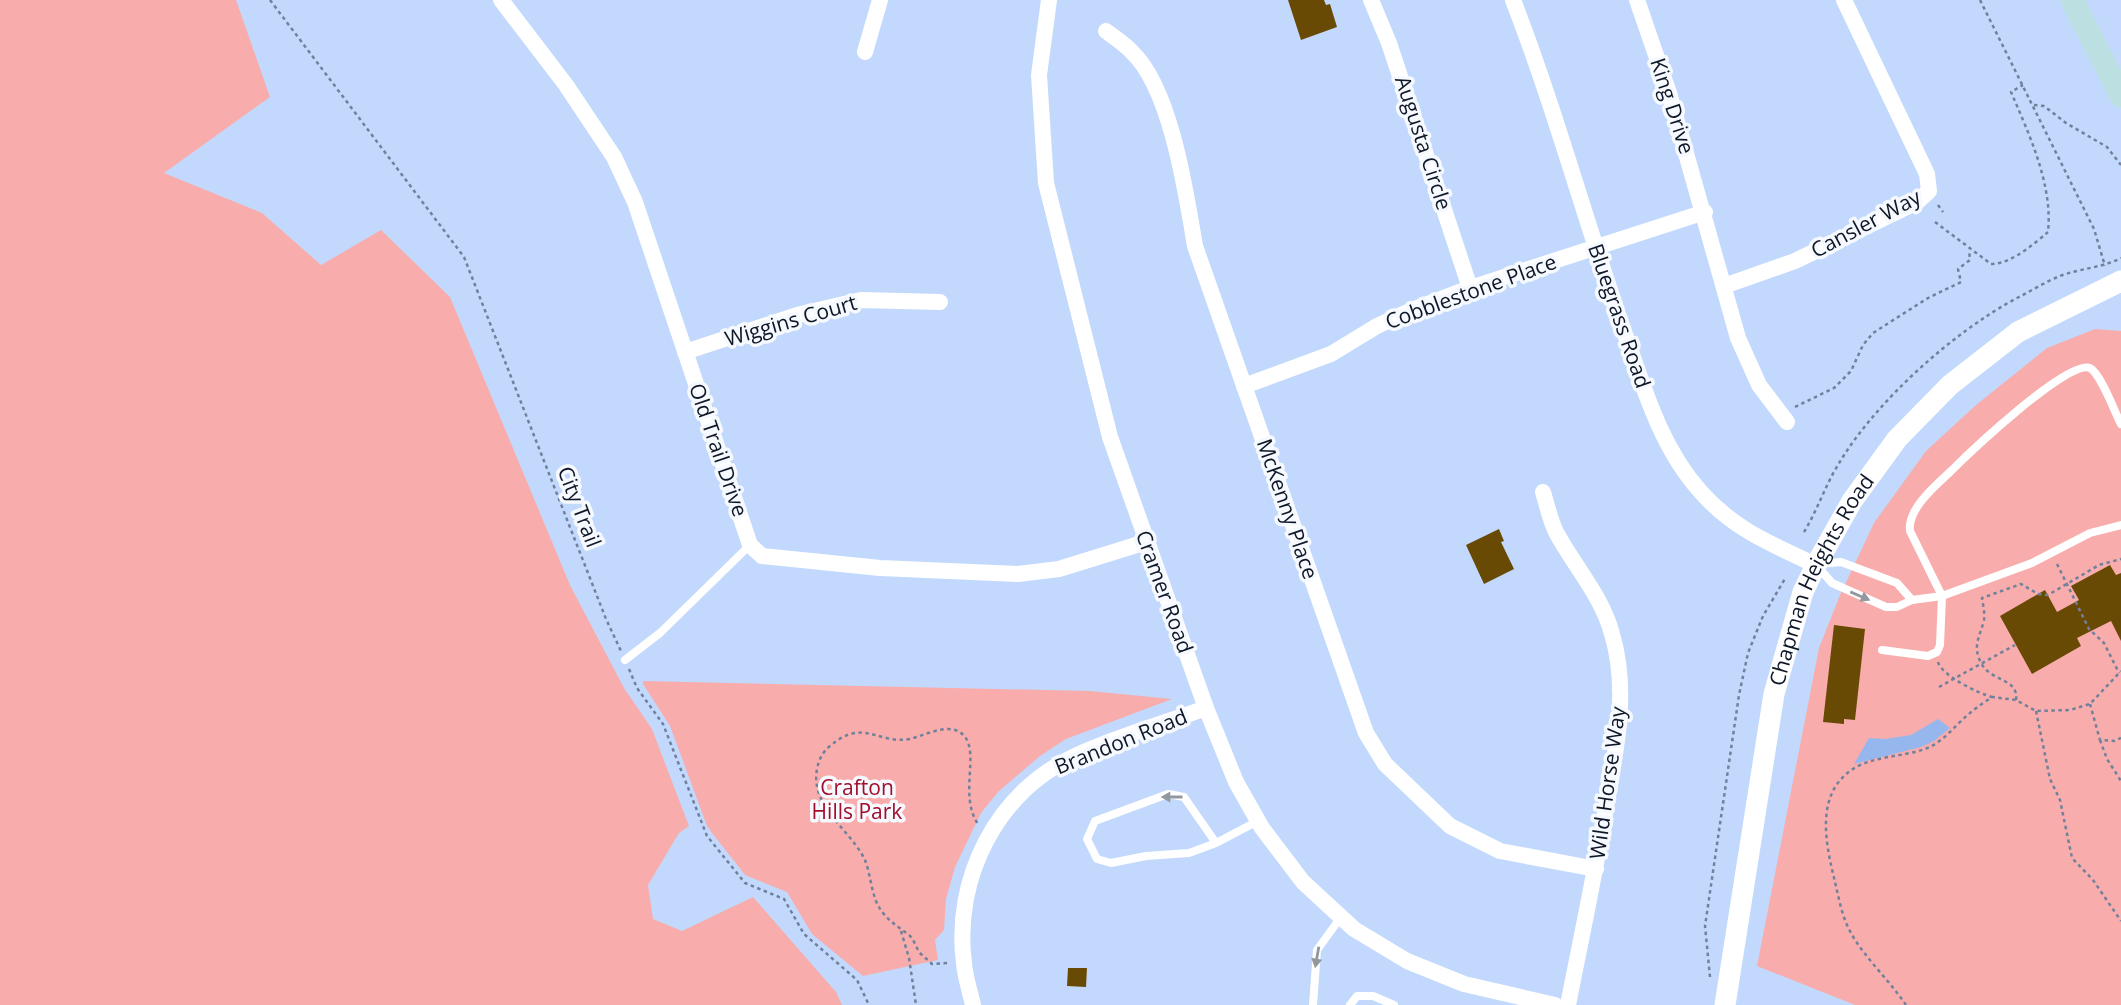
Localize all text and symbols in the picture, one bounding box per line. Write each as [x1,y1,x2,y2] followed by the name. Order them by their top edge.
[1644,54,1702,157] street label: King Drive
[1389,72,1459,213] street label: Augusta Circle
[1806,182,1926,264] street label: Cansler Way
[1582,240,1658,392] street label: Bluegrass Road
[1381,247,1560,335] street label: Cobblestone Place
[722,288,860,352] street label: Wiggins Court
[683,379,755,520] street label: Old Trail Drive
[1251,435,1325,583] street label: McKenny Place
[552,462,608,551] street label: City Trail
[1762,468,1880,689] street label: Chapman Heights Road
[1130,526,1200,657] street label: Cramer Road
[1850,590,1870,602] one-way arrow
[1050,702,1191,780] street label: Brandon Road
[1582,704,1632,861] street label: Wild Horse Way
[812,773,902,825] park label: Crafton Hills Park
[1161,791,1183,803] one-way arrow
[1311,947,1322,969] one-way arrow

